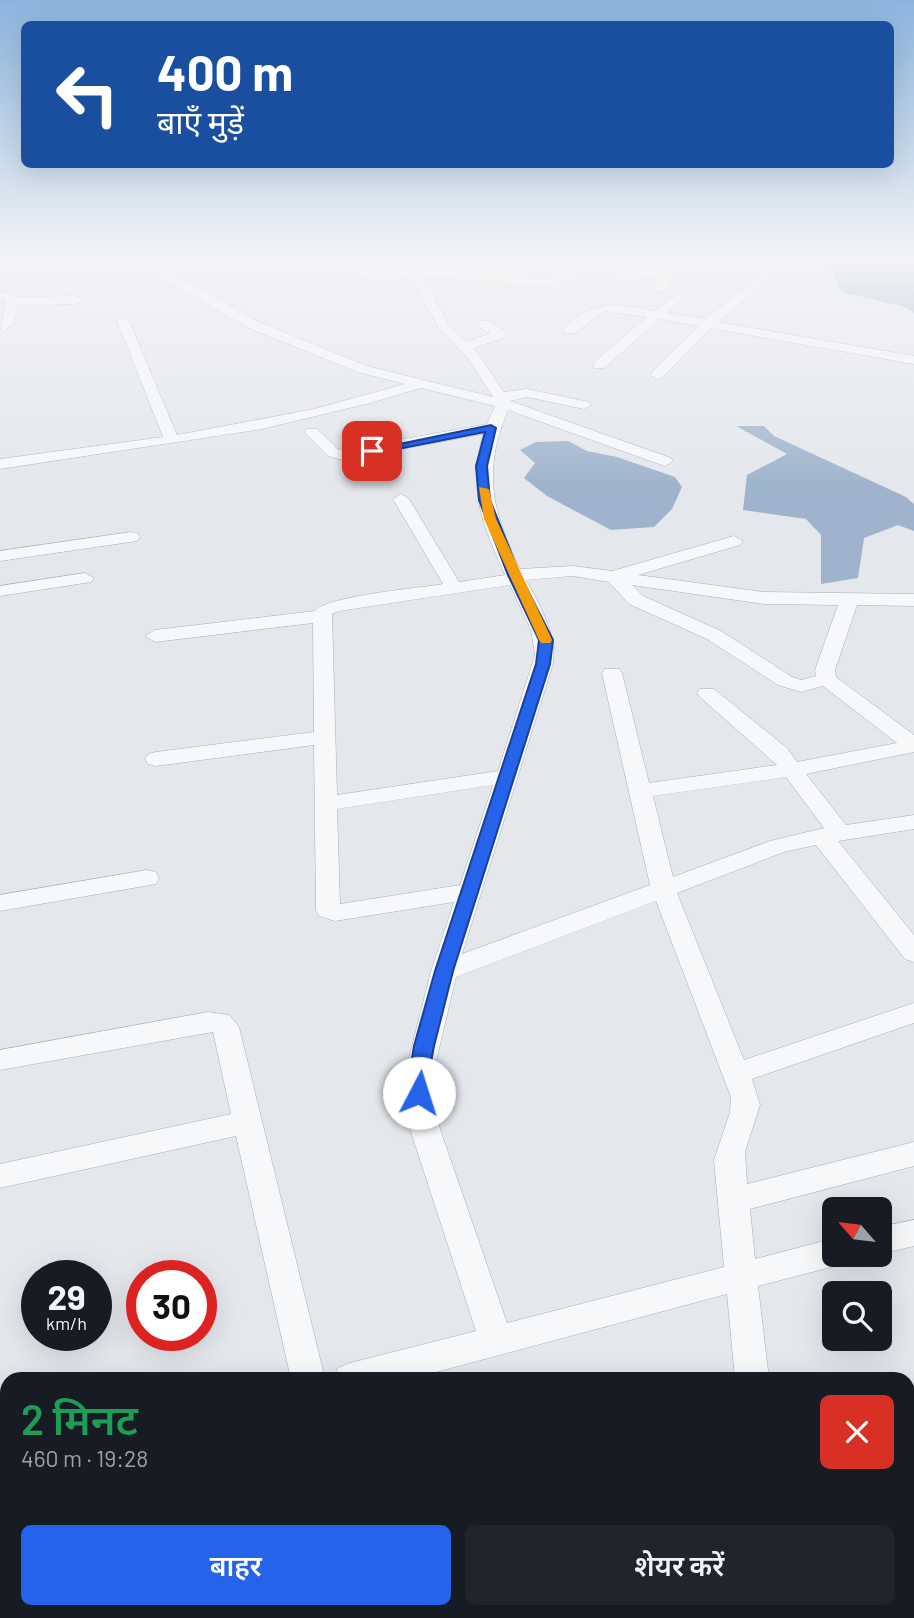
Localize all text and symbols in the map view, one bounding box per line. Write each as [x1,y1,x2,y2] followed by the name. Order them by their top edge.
[157,42,293,101] text: 400 m
[42,49,133,140] icon: left
[157,102,244,140] text: बाएँ मुड़ें
[342,421,402,481] pin
[353,432,391,470] icon: arrive
[382,1056,456,1130] position arrow
[822,1197,892,1267] north arrow
[822,1197,892,1351] map controls
[126,1260,217,1351] speed limit sign: 30
[47,1275,86,1317] text: 29
[822,1281,892,1351] button: search
[46,1312,87,1334] text: km/h
[21,1393,138,1443] text: 2 मिनट
[820,1395,894,1469] button: close
[21,1444,148,1472] text: 460 m · 19:28
[21,1525,451,1605] button: बाहर
[465,1525,894,1605] button: शेयर करें

